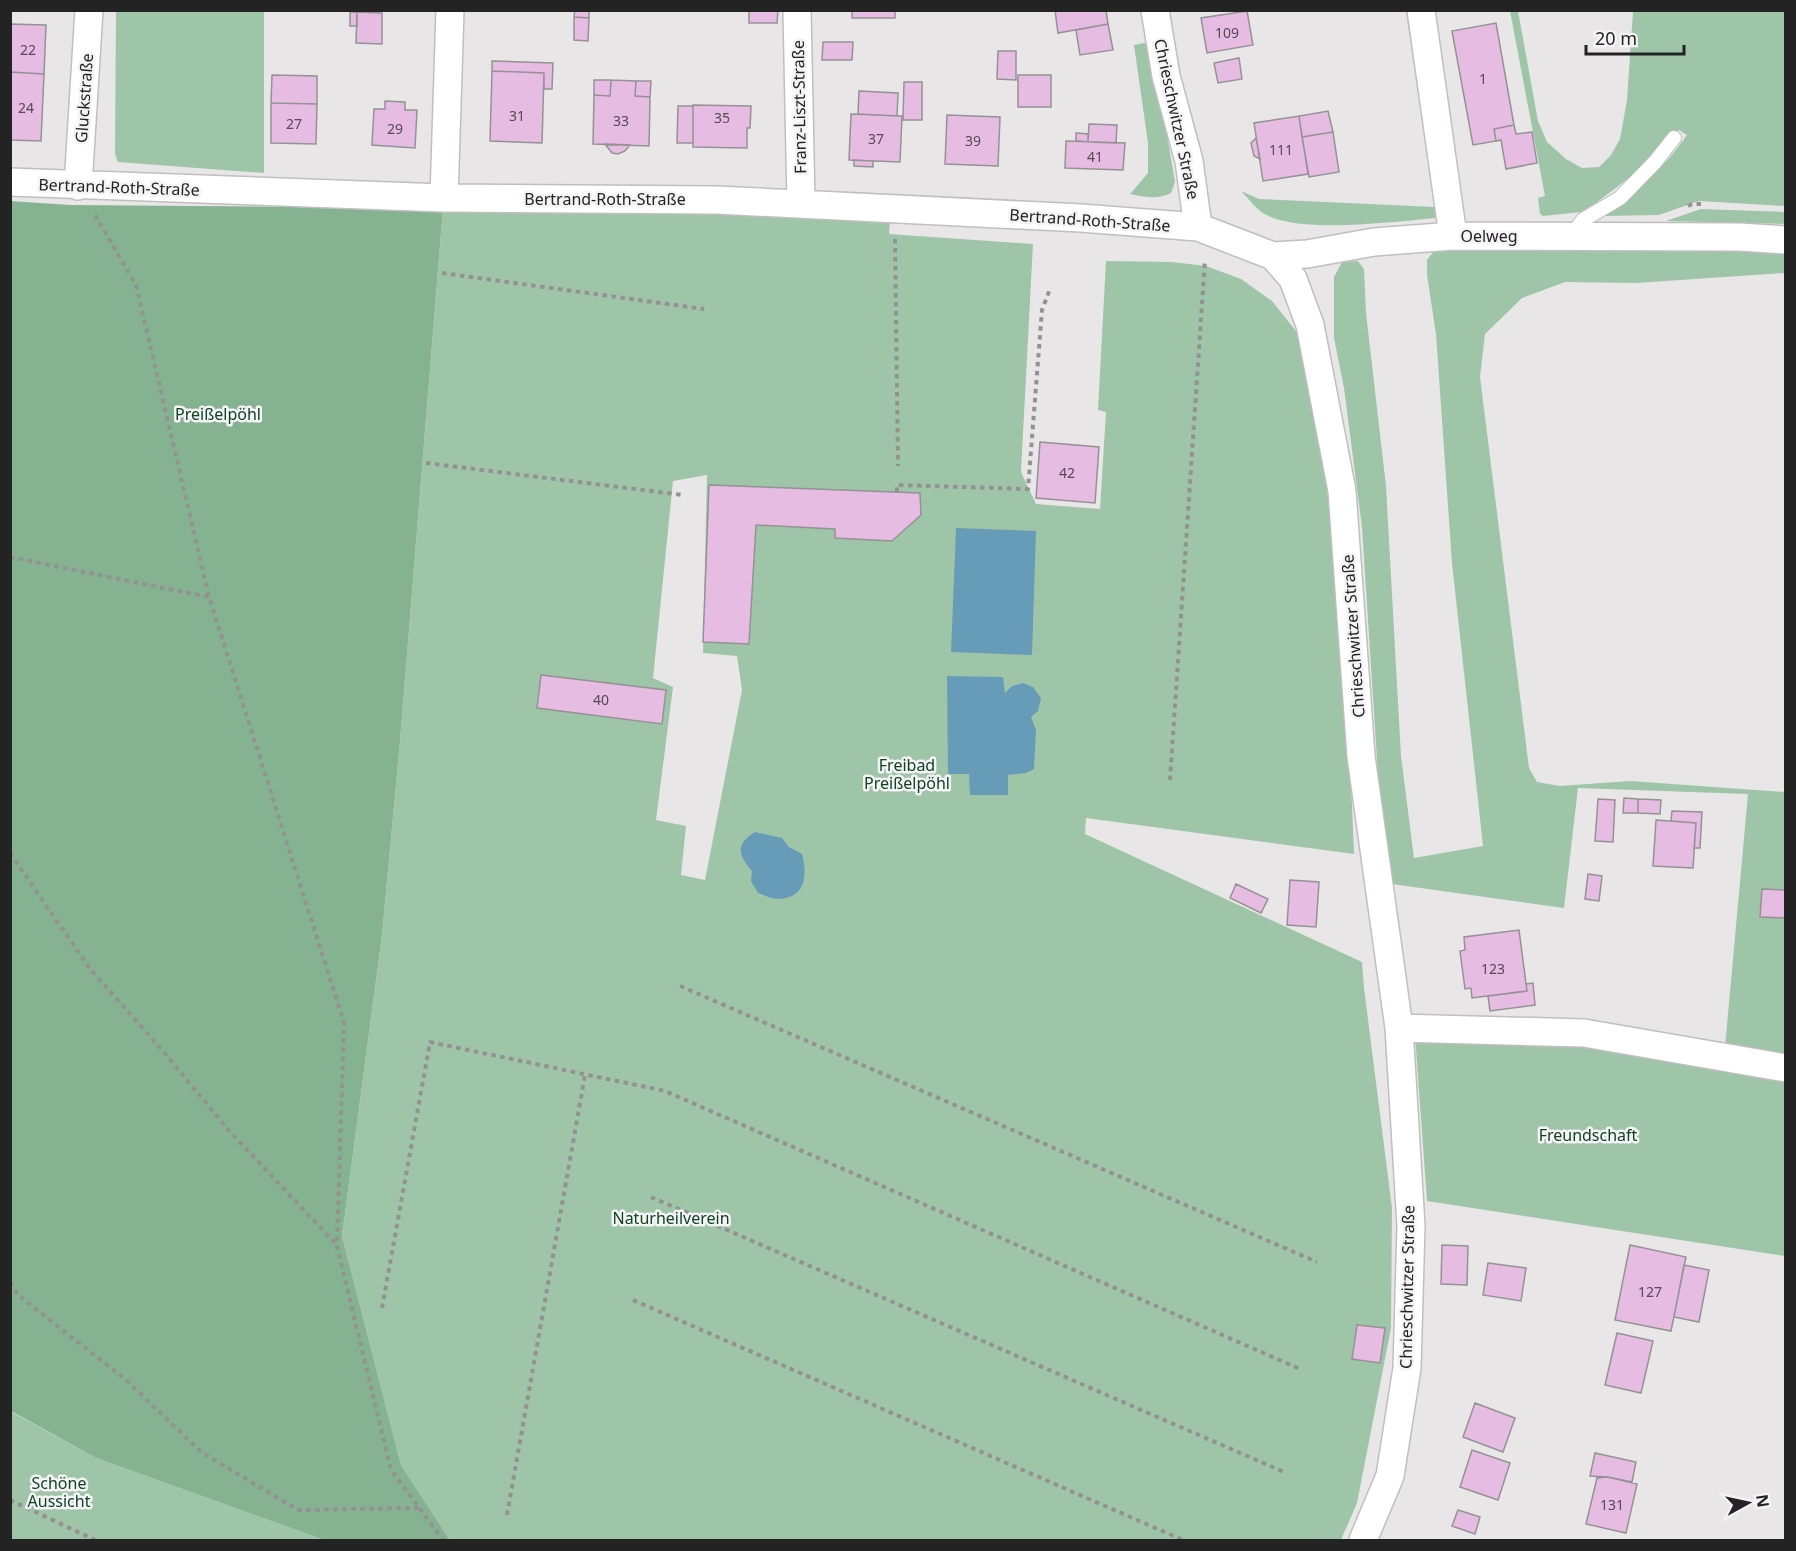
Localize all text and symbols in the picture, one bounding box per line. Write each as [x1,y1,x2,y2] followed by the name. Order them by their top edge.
[1586,18,1684,56] scale bar
[1215,23,1239,42] house number: 109
[1595,26,1637,50] text: 20 m
[1149,37,1205,201] street label: Chrieschwitzer Straße
[20,40,36,59] house number: 22
[787,40,811,174] street label: Franz-Liszt-Straße
[70,52,98,144] street label: Gluckstraße
[1479,69,1487,88] house number: 1
[18,98,34,117] house number: 24
[509,106,525,125] house number: 31
[714,108,730,127] house number: 35
[613,111,629,130] house number: 33
[286,114,302,133] house number: 27
[387,119,403,138] house number: 29
[868,129,884,148] house number: 37
[965,131,981,150] house number: 39
[1269,140,1293,159] house number: 111
[1087,147,1103,166] house number: 41
[38,173,200,201] street label: Bertrand-Roth-Straße
[524,188,686,210] street label: Bertrand-Roth-Straße
[1009,203,1171,237] street label: Bertrand-Roth-Straße
[1460,225,1518,247] street label: Oelweg
[175,403,261,425] park label: Preißelpöhl
[1059,463,1075,482] house number: 42
[1336,554,1370,718] street label: Chrieschwitzer Straße
[593,690,609,709] house number: 40
[864,754,950,794] park label: Freibad Preißelpöhl
[1481,959,1505,978] house number: 123
[1539,1124,1638,1146] park label: Freundschaft
[1395,1205,1419,1369] street label: Chrieschwitzer Straße
[612,1207,730,1229] park label: Naturheilverein
[1638,1282,1662,1301] house number: 127
[28,1472,91,1512] park label: Schöne Aussicht
[1718,1473,1778,1533] north arrow
[1751,1493,1775,1509] text: N
[1600,1495,1624,1514] house number: 131

